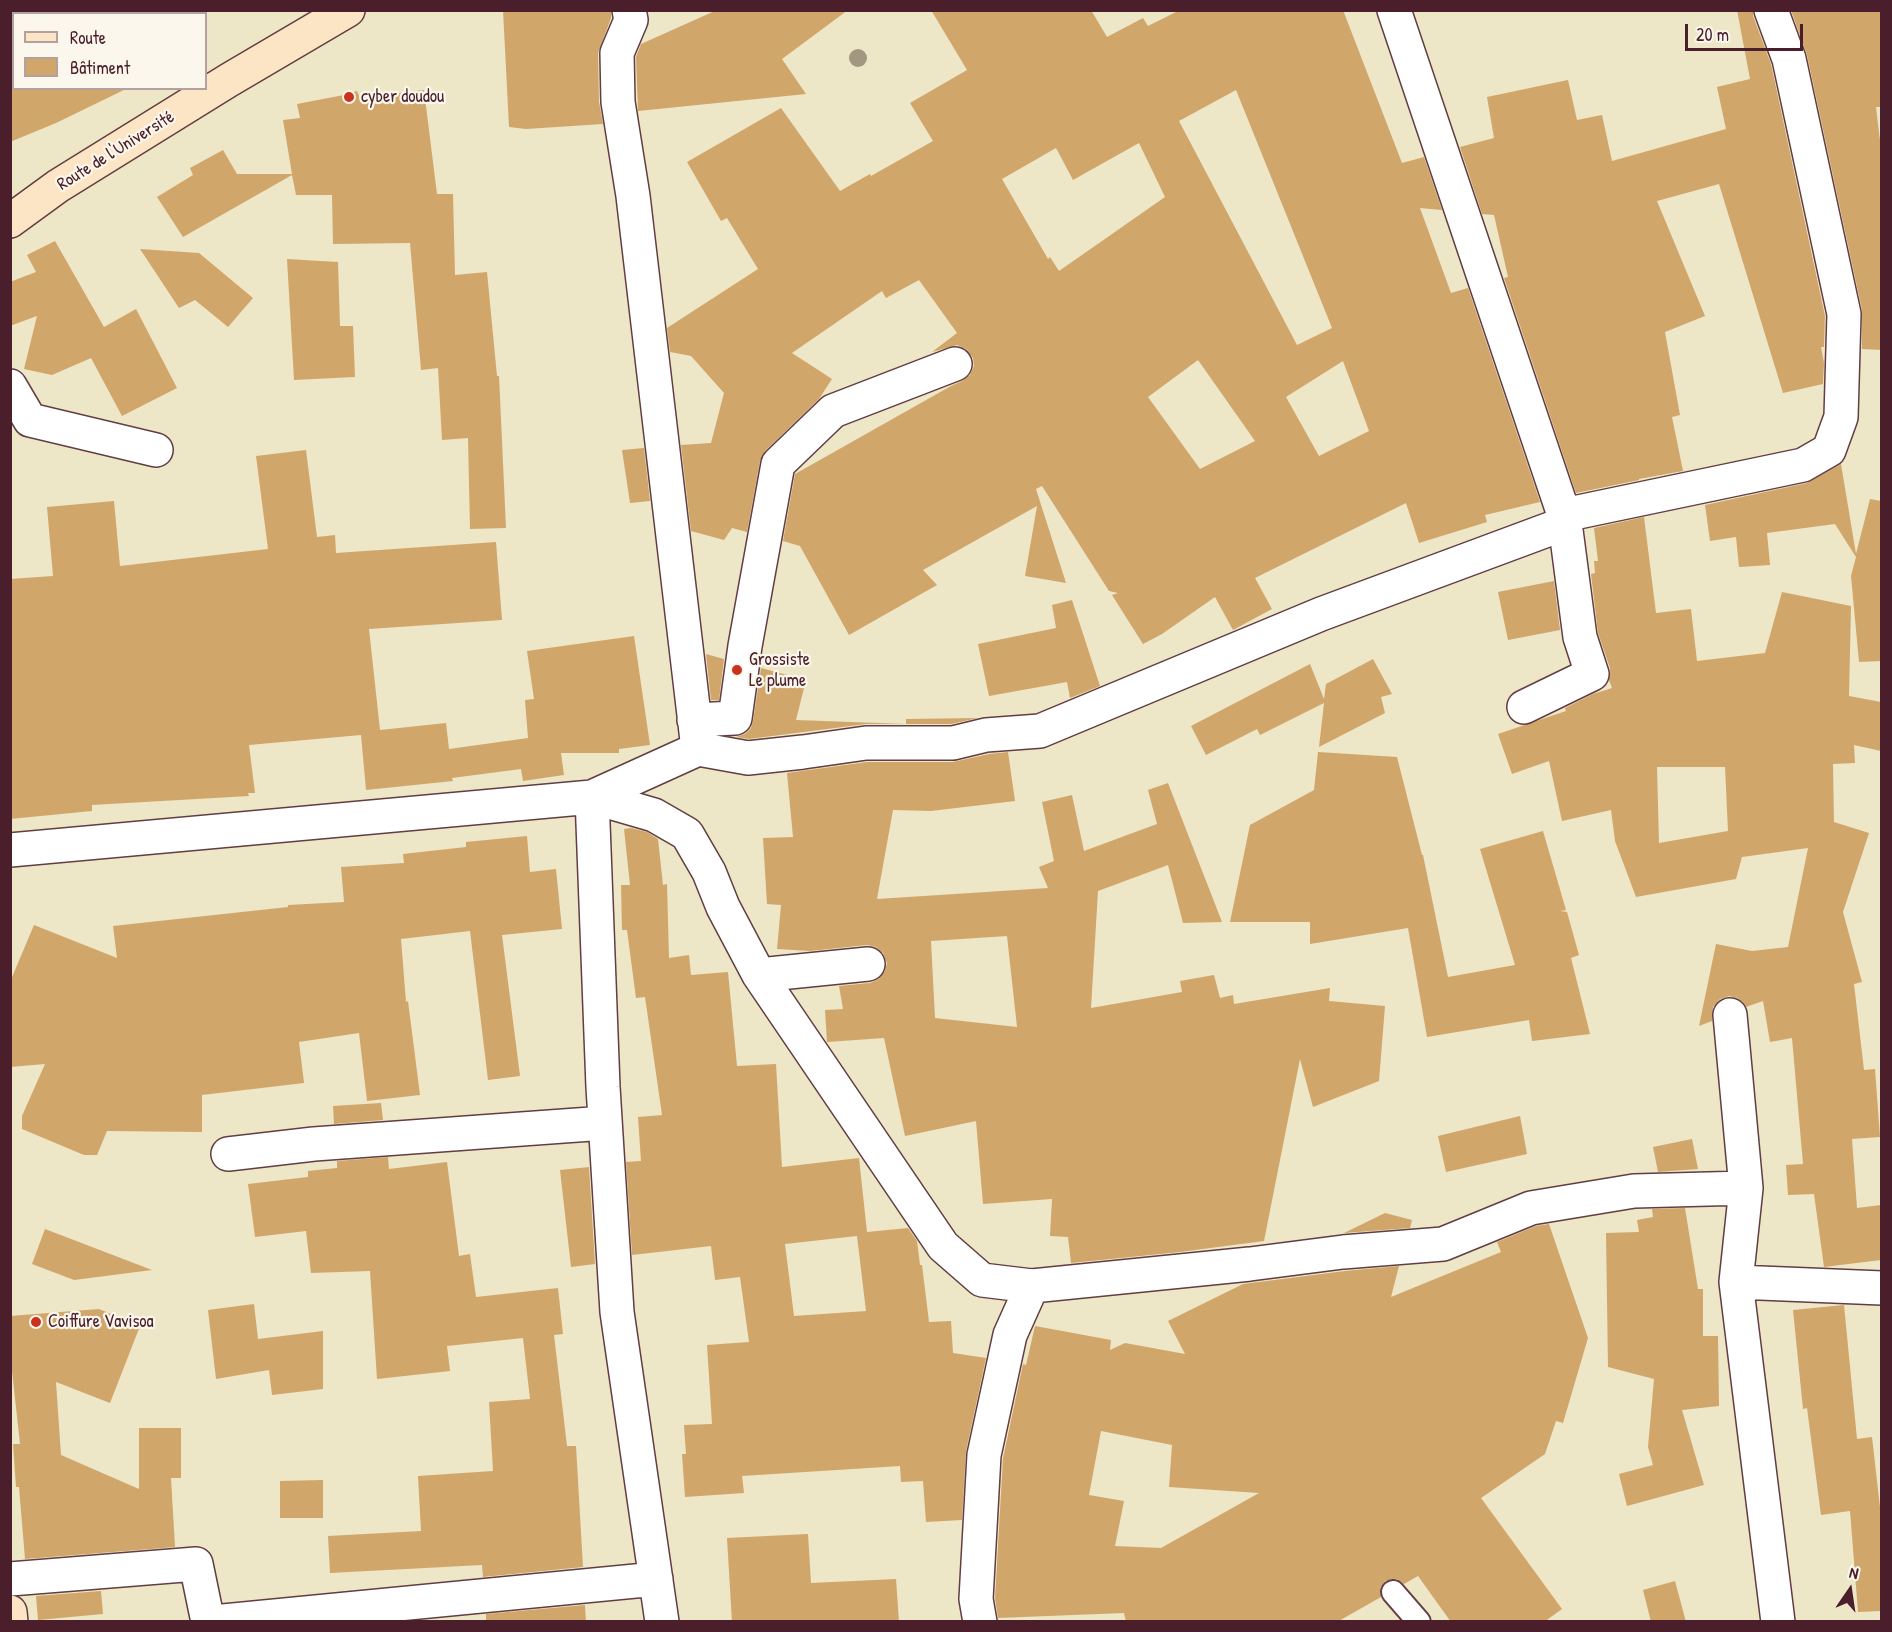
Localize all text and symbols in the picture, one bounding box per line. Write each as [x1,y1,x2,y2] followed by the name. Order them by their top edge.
[12,12,207,90] legend
[1688,12,1806,50] scale bar
[1696,22,1729,47] text: 20 m
[70,25,106,50] text: Route
[70,55,130,80] text: Bâtiment
[361,86,444,108] place label: cyber doudou
[342,90,356,104] marker: cyber doudou
[54,106,178,196] street label: Route de l'Université
[749,649,810,692] place label: Grossiste Le plume
[730,663,744,677] marker: Grossiste Le plume
[48,1311,154,1333] place label: Coiffure Vavisoa
[29,1315,43,1329] marker: Coiffure Vavisoa
[1820,1560,1880,1620] north arrow
[1847,1561,1861,1584] text: N

